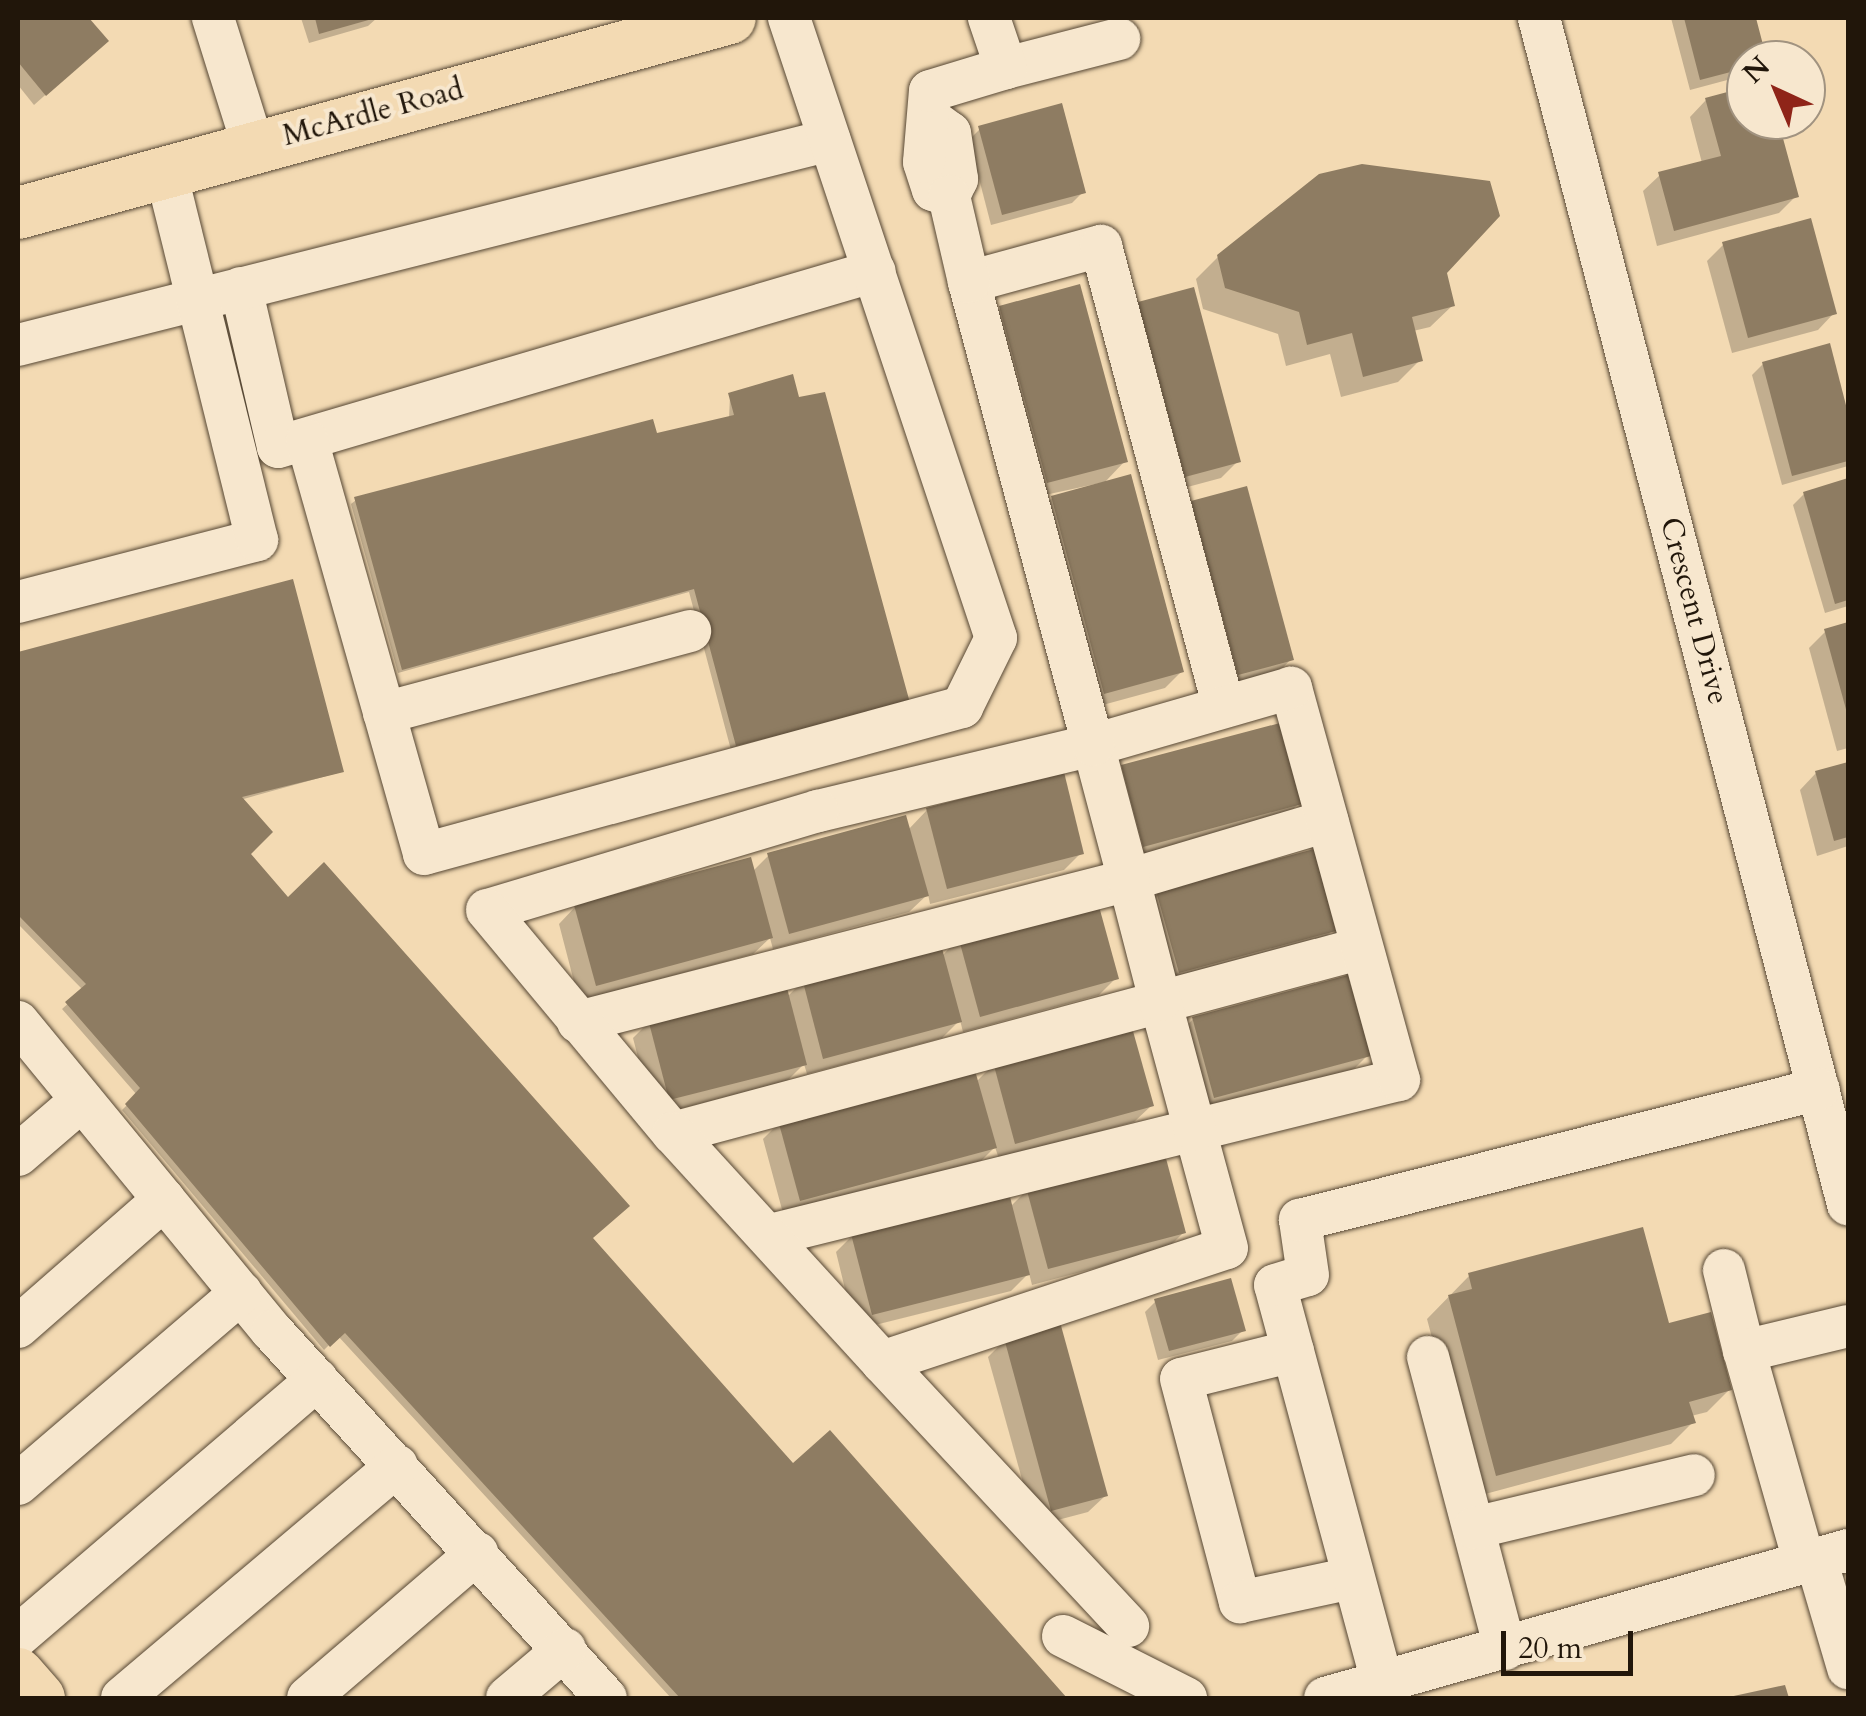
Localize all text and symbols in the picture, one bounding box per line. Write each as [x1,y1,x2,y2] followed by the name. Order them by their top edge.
[1726,40,1826,140] north arrow
[1735,48,1778,92] text: N
[279,72,467,154] street label: McArdle Road
[1652,514,1736,708] street label: Crescent Drive
[1506,1611,1638,1673] scale bar
[1518,1628,1582,1669] text: 20 m

